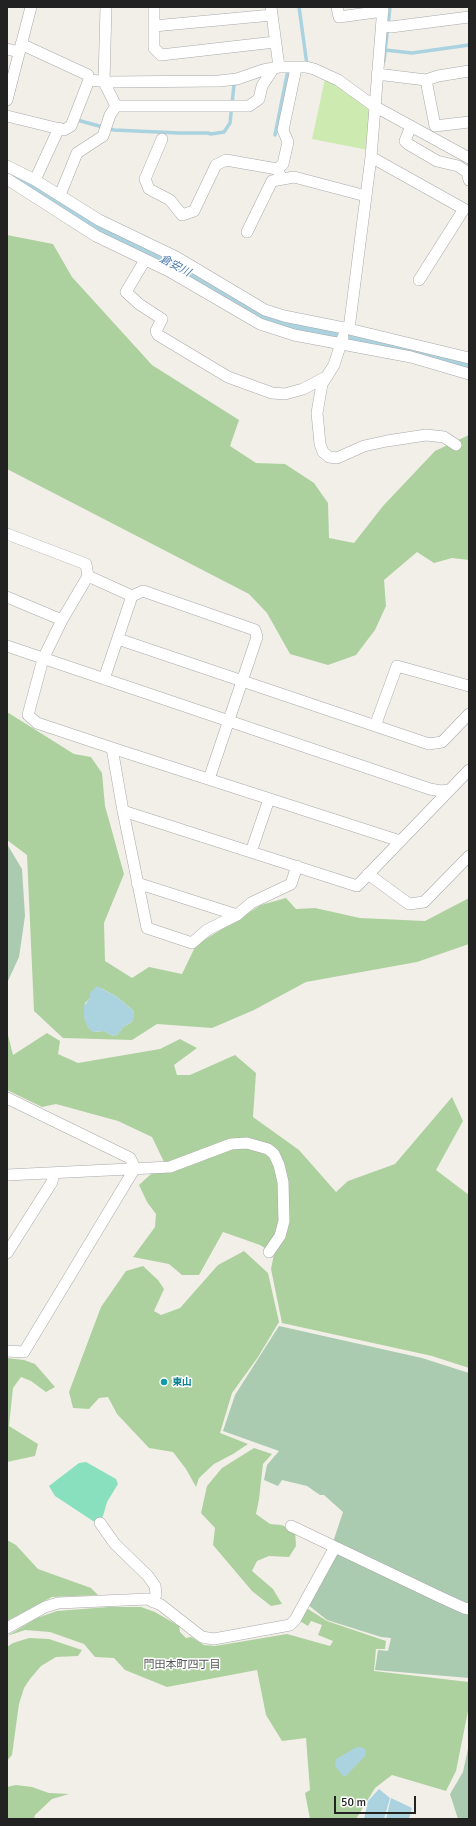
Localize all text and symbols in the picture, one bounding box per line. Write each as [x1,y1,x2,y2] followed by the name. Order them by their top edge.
[157,252,193,280] water label: 倉安川
[172,1376,192,1388] place label: 東山
[159,1377,169,1387] marker: 東山
[144,1658,220,1672] district label: 門田本町四丁目
[336,1788,418,1814] scale bar
[341,1795,366,1810] text: 50 m

